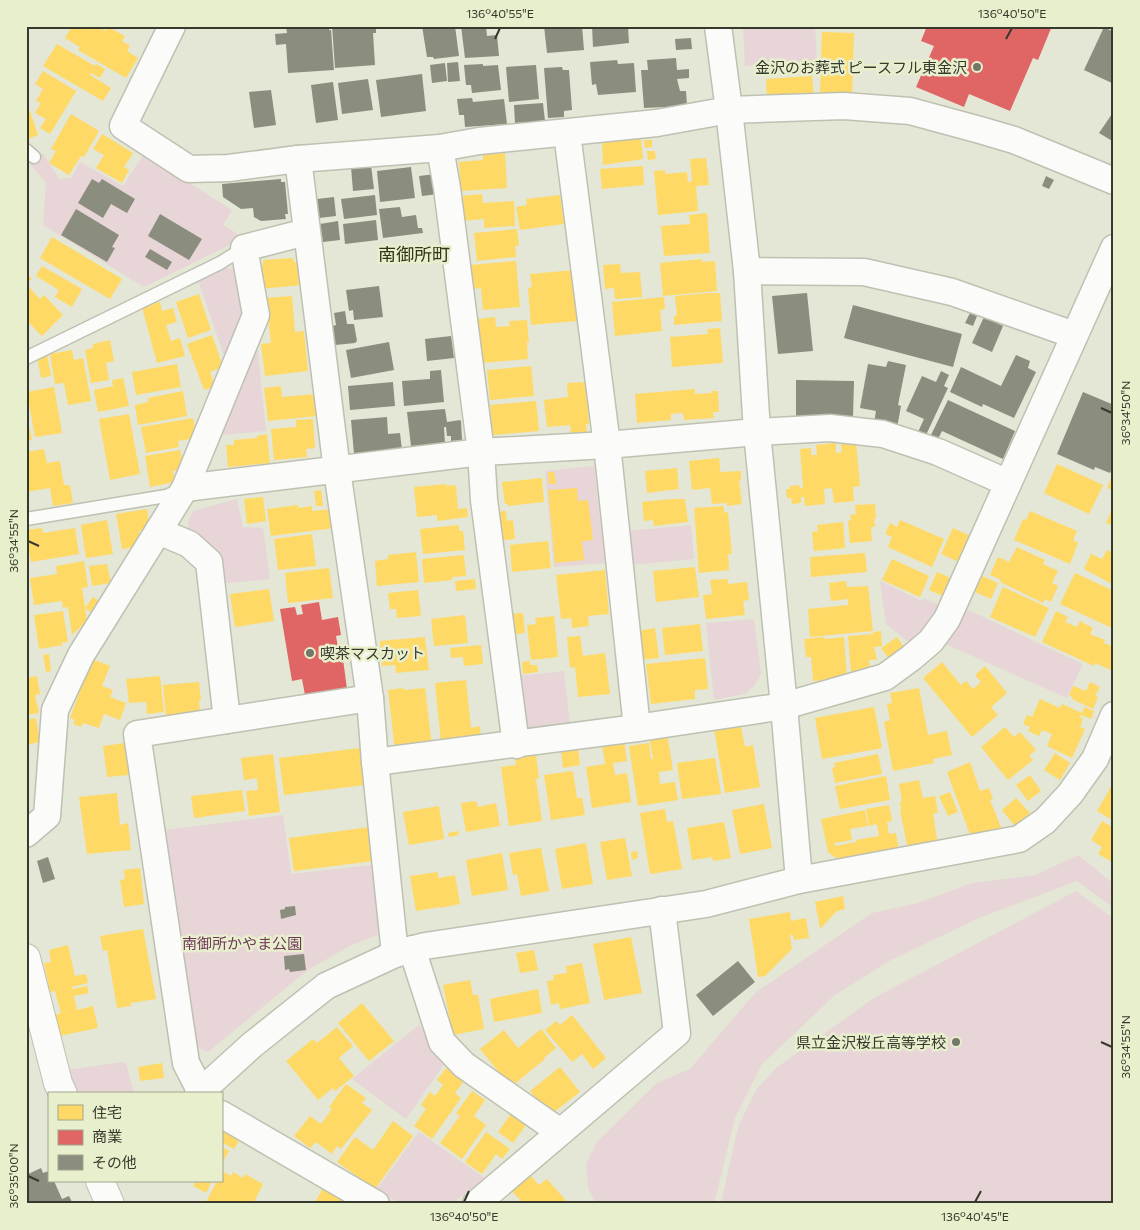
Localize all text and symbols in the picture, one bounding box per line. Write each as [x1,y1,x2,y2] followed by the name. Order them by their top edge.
[466,6,534,20] text: 136°40'55"E
[978,6,1046,20] text: 136°40'50"E
[755,58,967,76] place label: 金沢のお葬式 ピースフル東金沢
[971,61,983,73] marker: 金沢のお葬式 ピースフル東金沢
[378,243,450,265] district label: 南御所町
[1118,381,1132,445] text: 36°34'50"N
[6,509,20,573] text: 36°34'55"N
[320,644,425,662] place label: 喫茶マスカット
[304,647,316,659] marker: 喫茶マスカット
[182,934,302,952] park label: 南御所かやま公園
[1118,1015,1132,1079] text: 36°34'55"N
[796,1033,946,1051] place label: 県立金沢桜丘高等学校
[950,1036,962,1048] marker: 県立金沢桜丘高等学校
[48,1092,222,1182] legend
[92,1103,122,1121] text: 住宅
[92,1127,122,1145] text: 商業
[6,1143,20,1209] text: 36°35'00"N
[92,1153,137,1171] text: その他
[430,1209,498,1223] text: 136°40'50"E
[941,1209,1009,1223] text: 136°40'45"E

